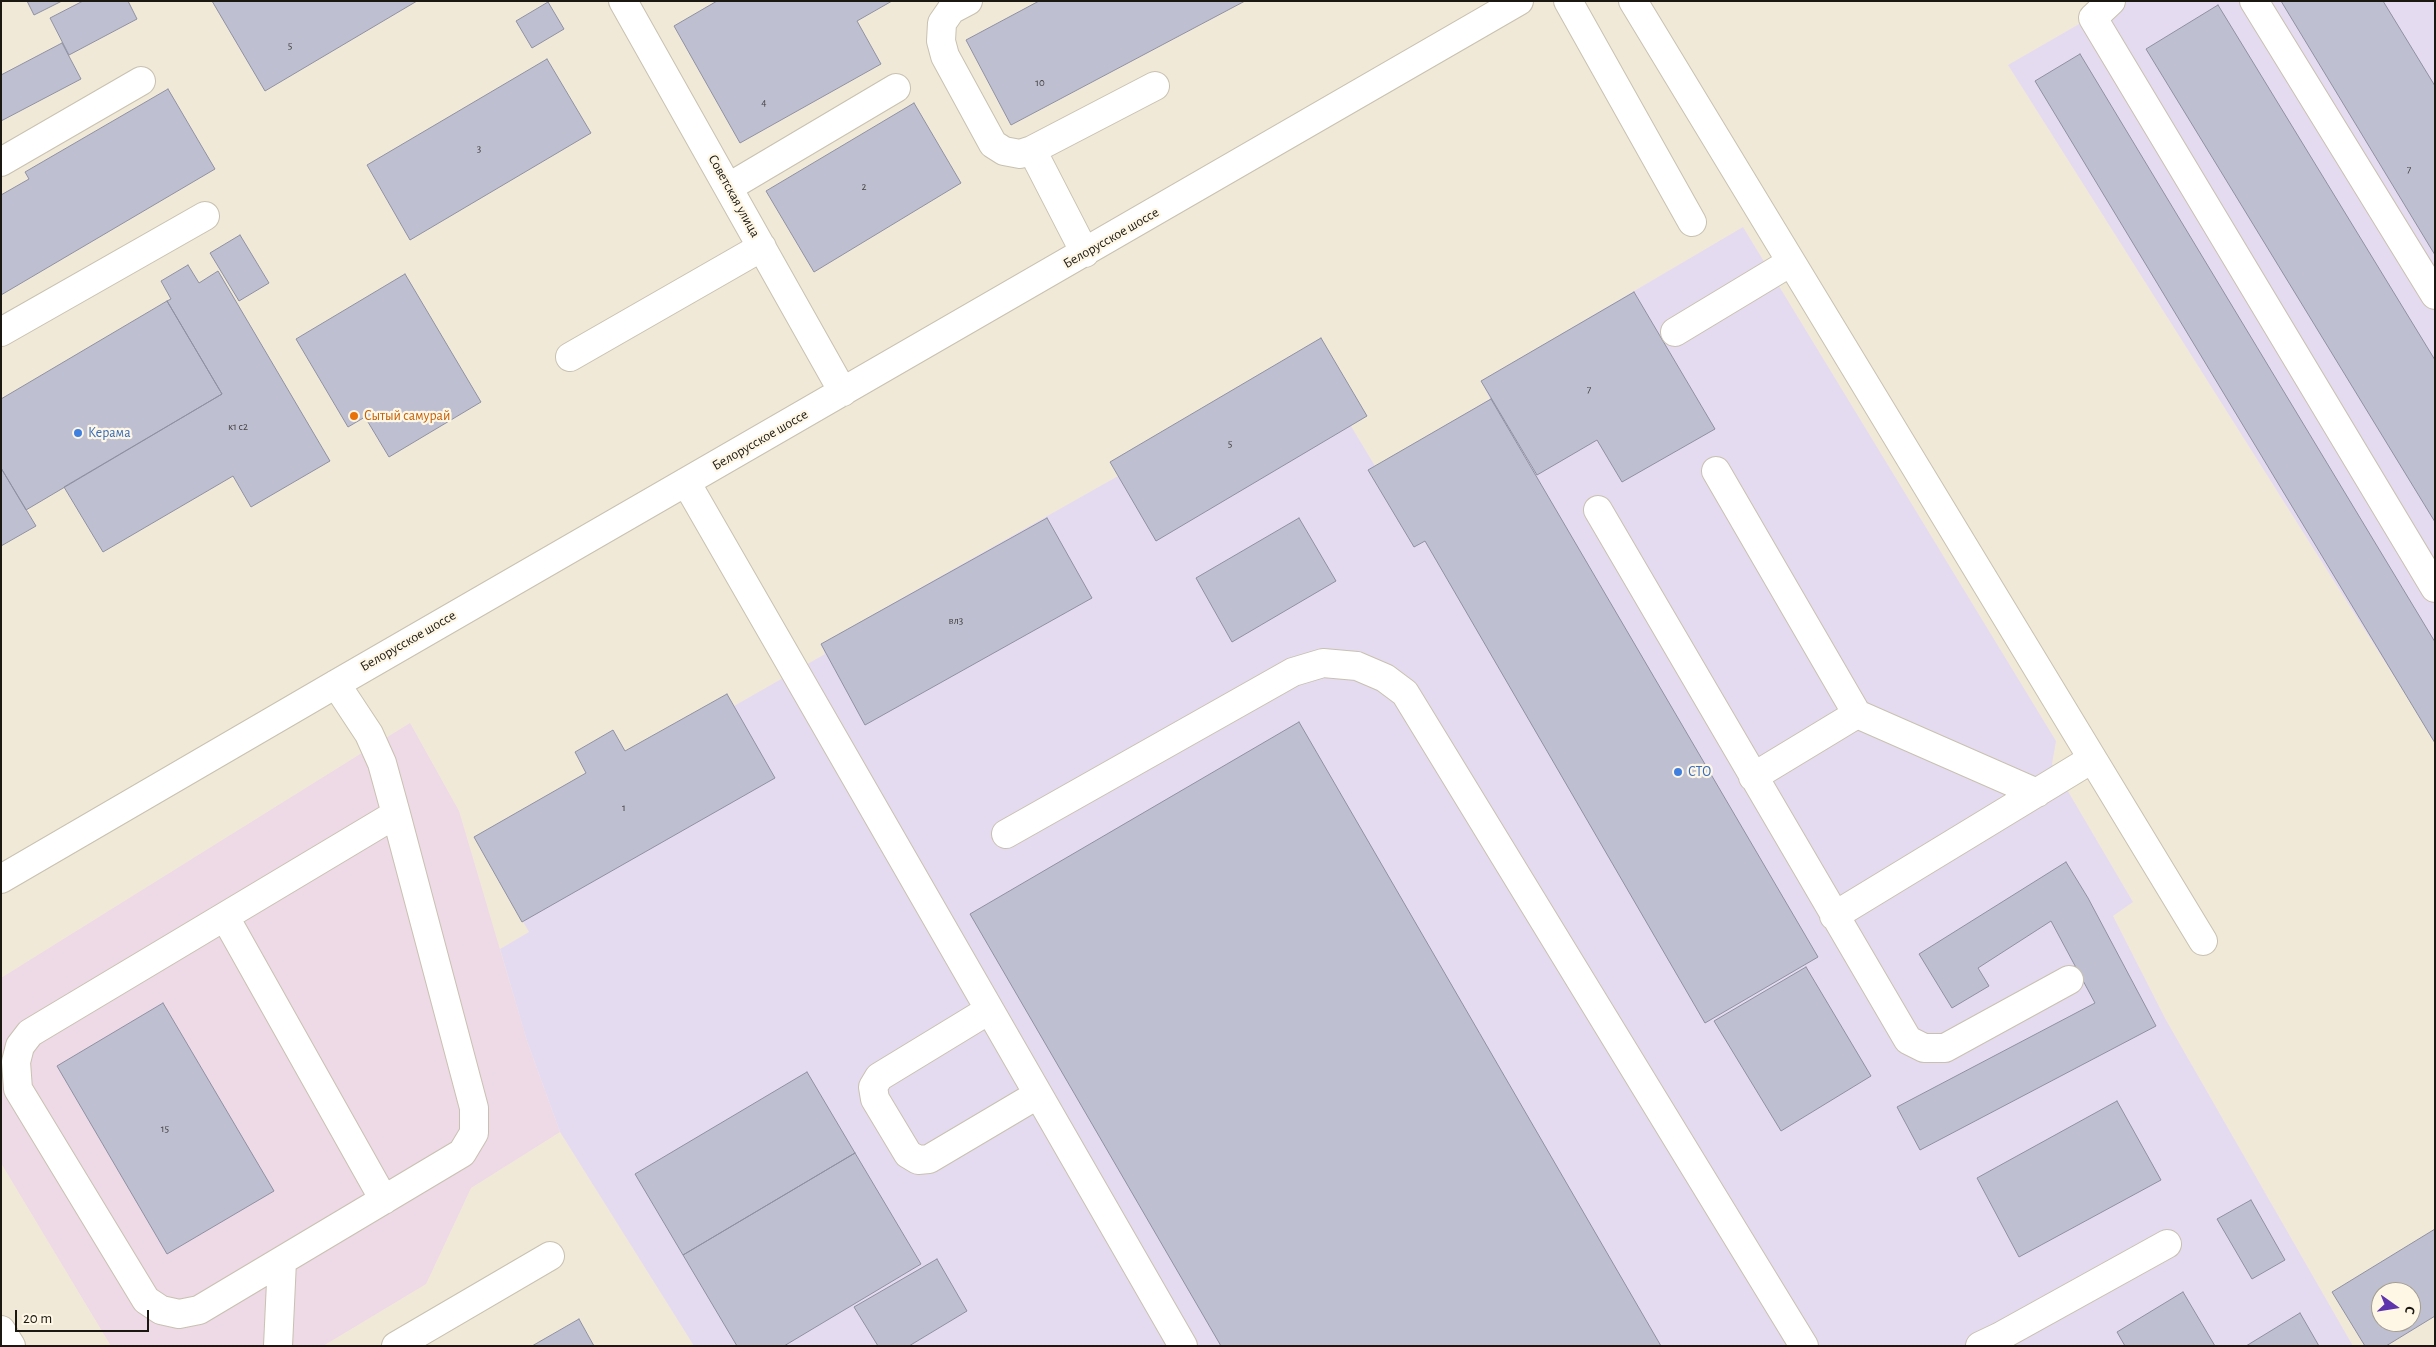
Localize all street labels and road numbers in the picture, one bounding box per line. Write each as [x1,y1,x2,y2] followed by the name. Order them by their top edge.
[704,152,764,240] street label: Советская улица
[1060,204,1162,272] street label: Белорусское шоссе
[709,406,811,474] street label: Белорусское шоссе
[357,607,459,675] street label: Белорусское шоссе

